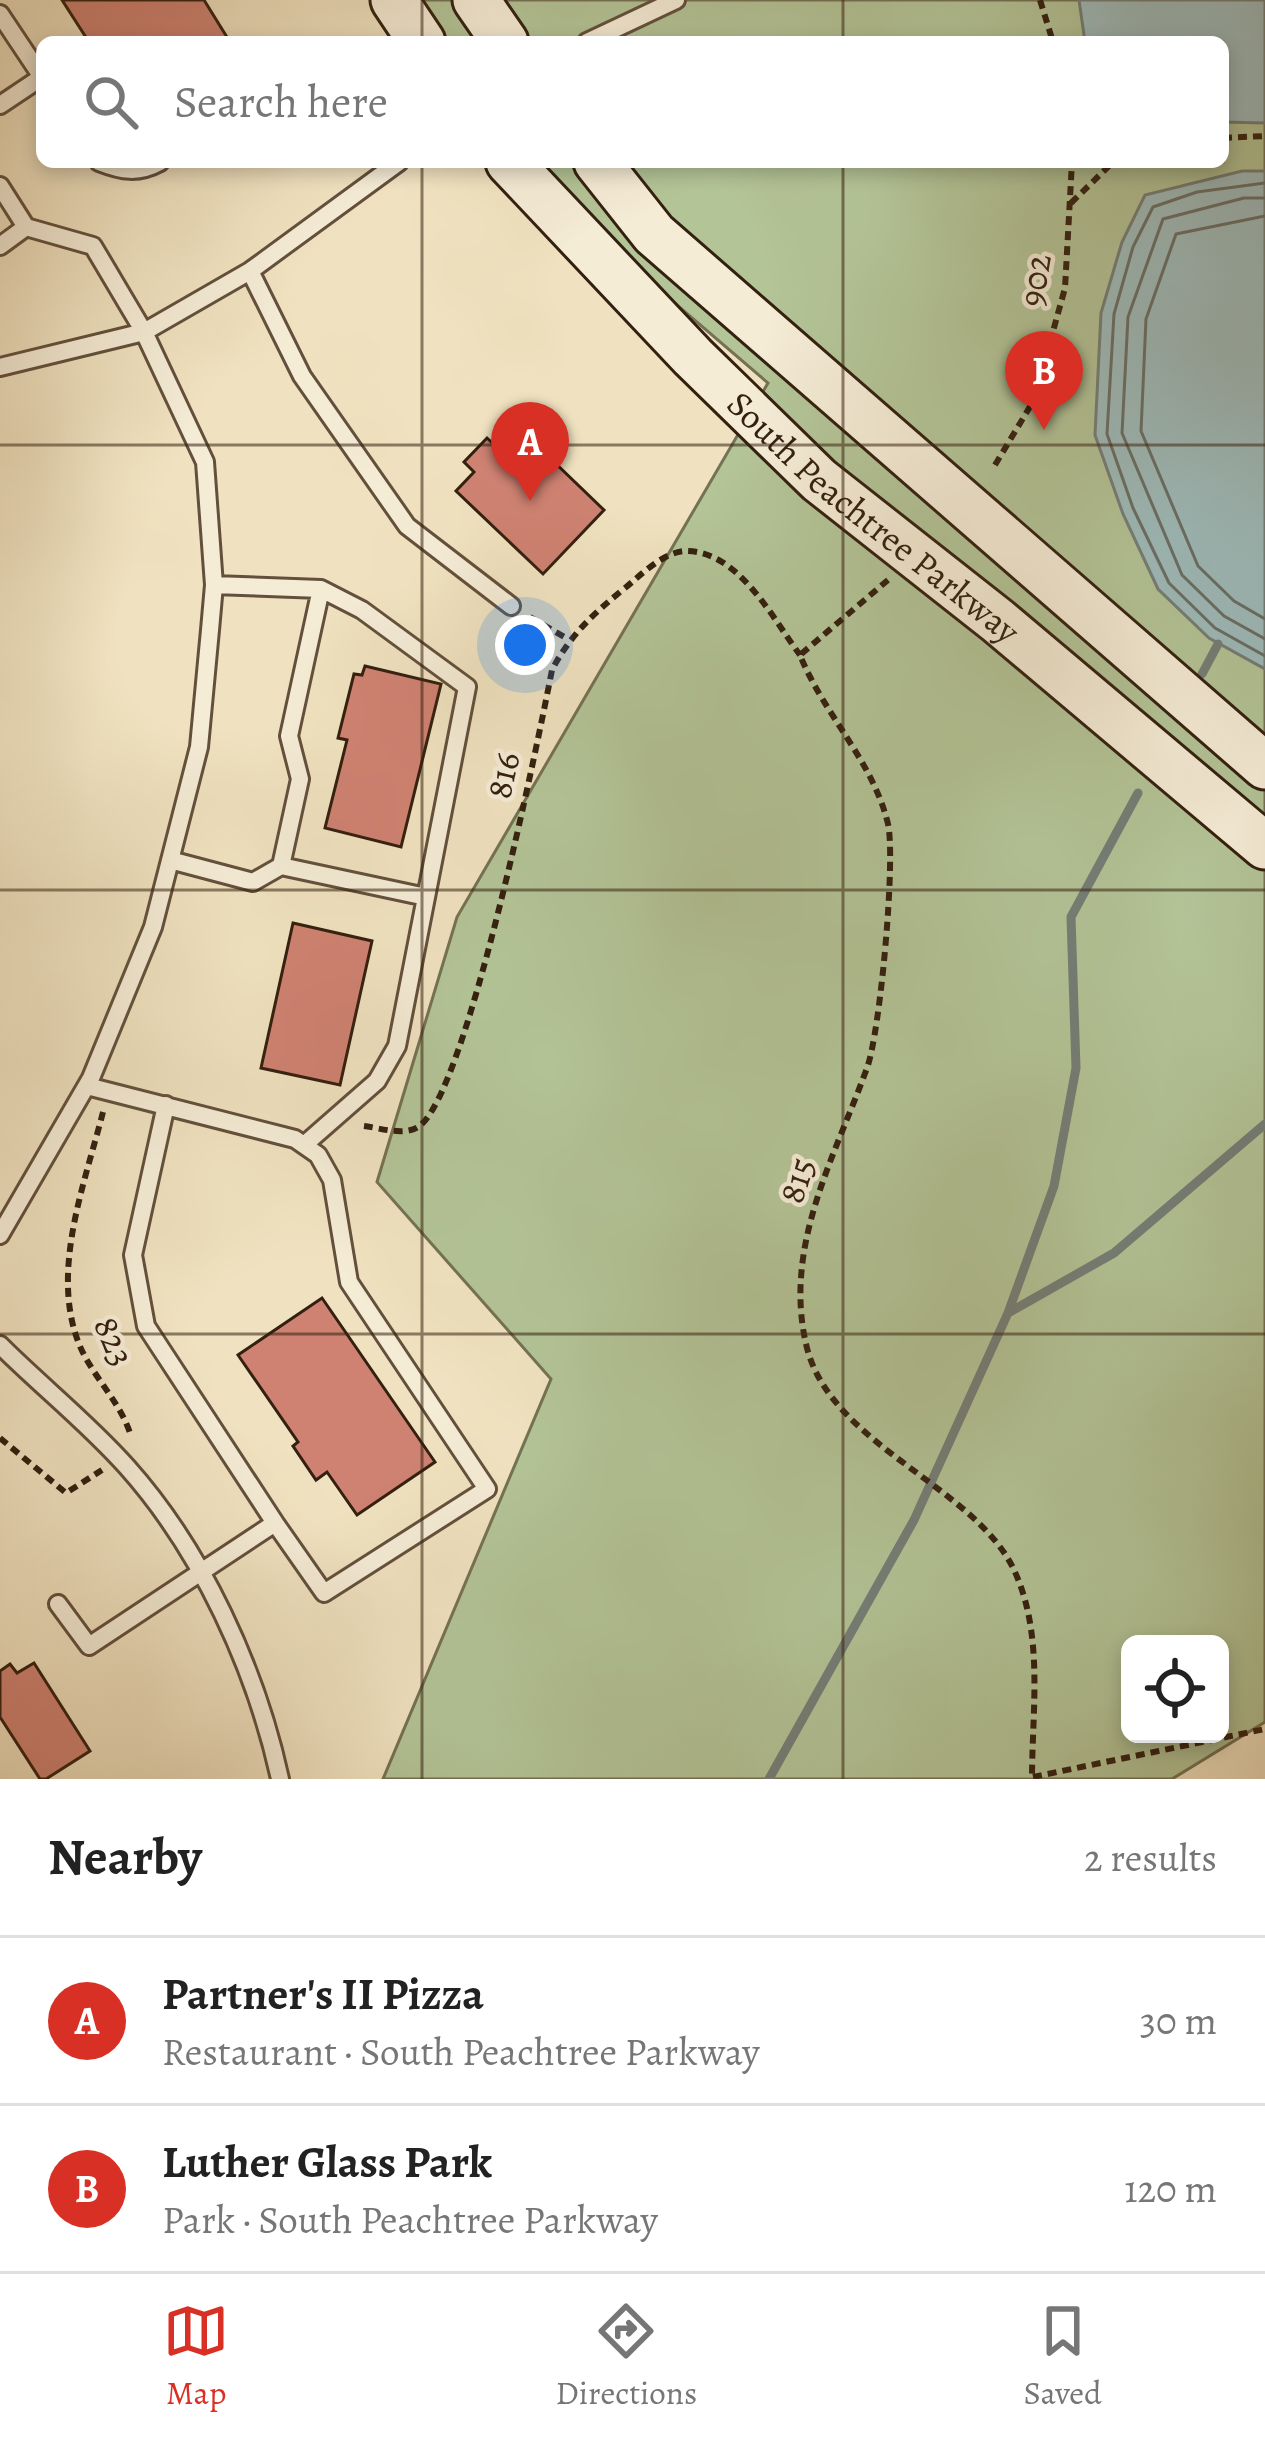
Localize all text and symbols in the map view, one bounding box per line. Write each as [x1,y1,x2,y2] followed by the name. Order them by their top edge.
[36,36,1229,168] search box
[78,69,144,135] icon: search
[174,71,388,133] text: Search here
[1006,250,1063,310] street label: 902
[1005,331,1083,430] pin: B
[717,380,1031,655] street label: South Peachtree Parkway
[491,402,569,501] pin: A
[495,615,555,675] your location
[473,747,532,803] street label: 816
[766,1151,827,1209] street label: 815
[82,1309,147,1374] street label: 823
[1121,1635,1229,1743] map controls
[1121,1635,1229,1743] button: locate
[48,1822,202,1892] text: Nearby
[1084,1831,1217,1884] text: 2 results
[162,1963,484,2025] text: Partner's II Pizza
[75,1994,99,2047] text: A
[1140,1994,1217,2047] text: 30 m
[162,2025,760,2078] text: Restaurant · South Peachtree Parkway
[162,2131,492,2193] text: Luther Glass Park
[75,2162,99,2215] text: B
[1124,2162,1217,2215] text: 120 m
[162,2193,658,2246] text: Park · South Peachtree Parkway
[163,2298,229,2415] tab: Map
[556,2298,697,2415] tab: Directions
[1024,2298,1102,2415] tab: Saved

